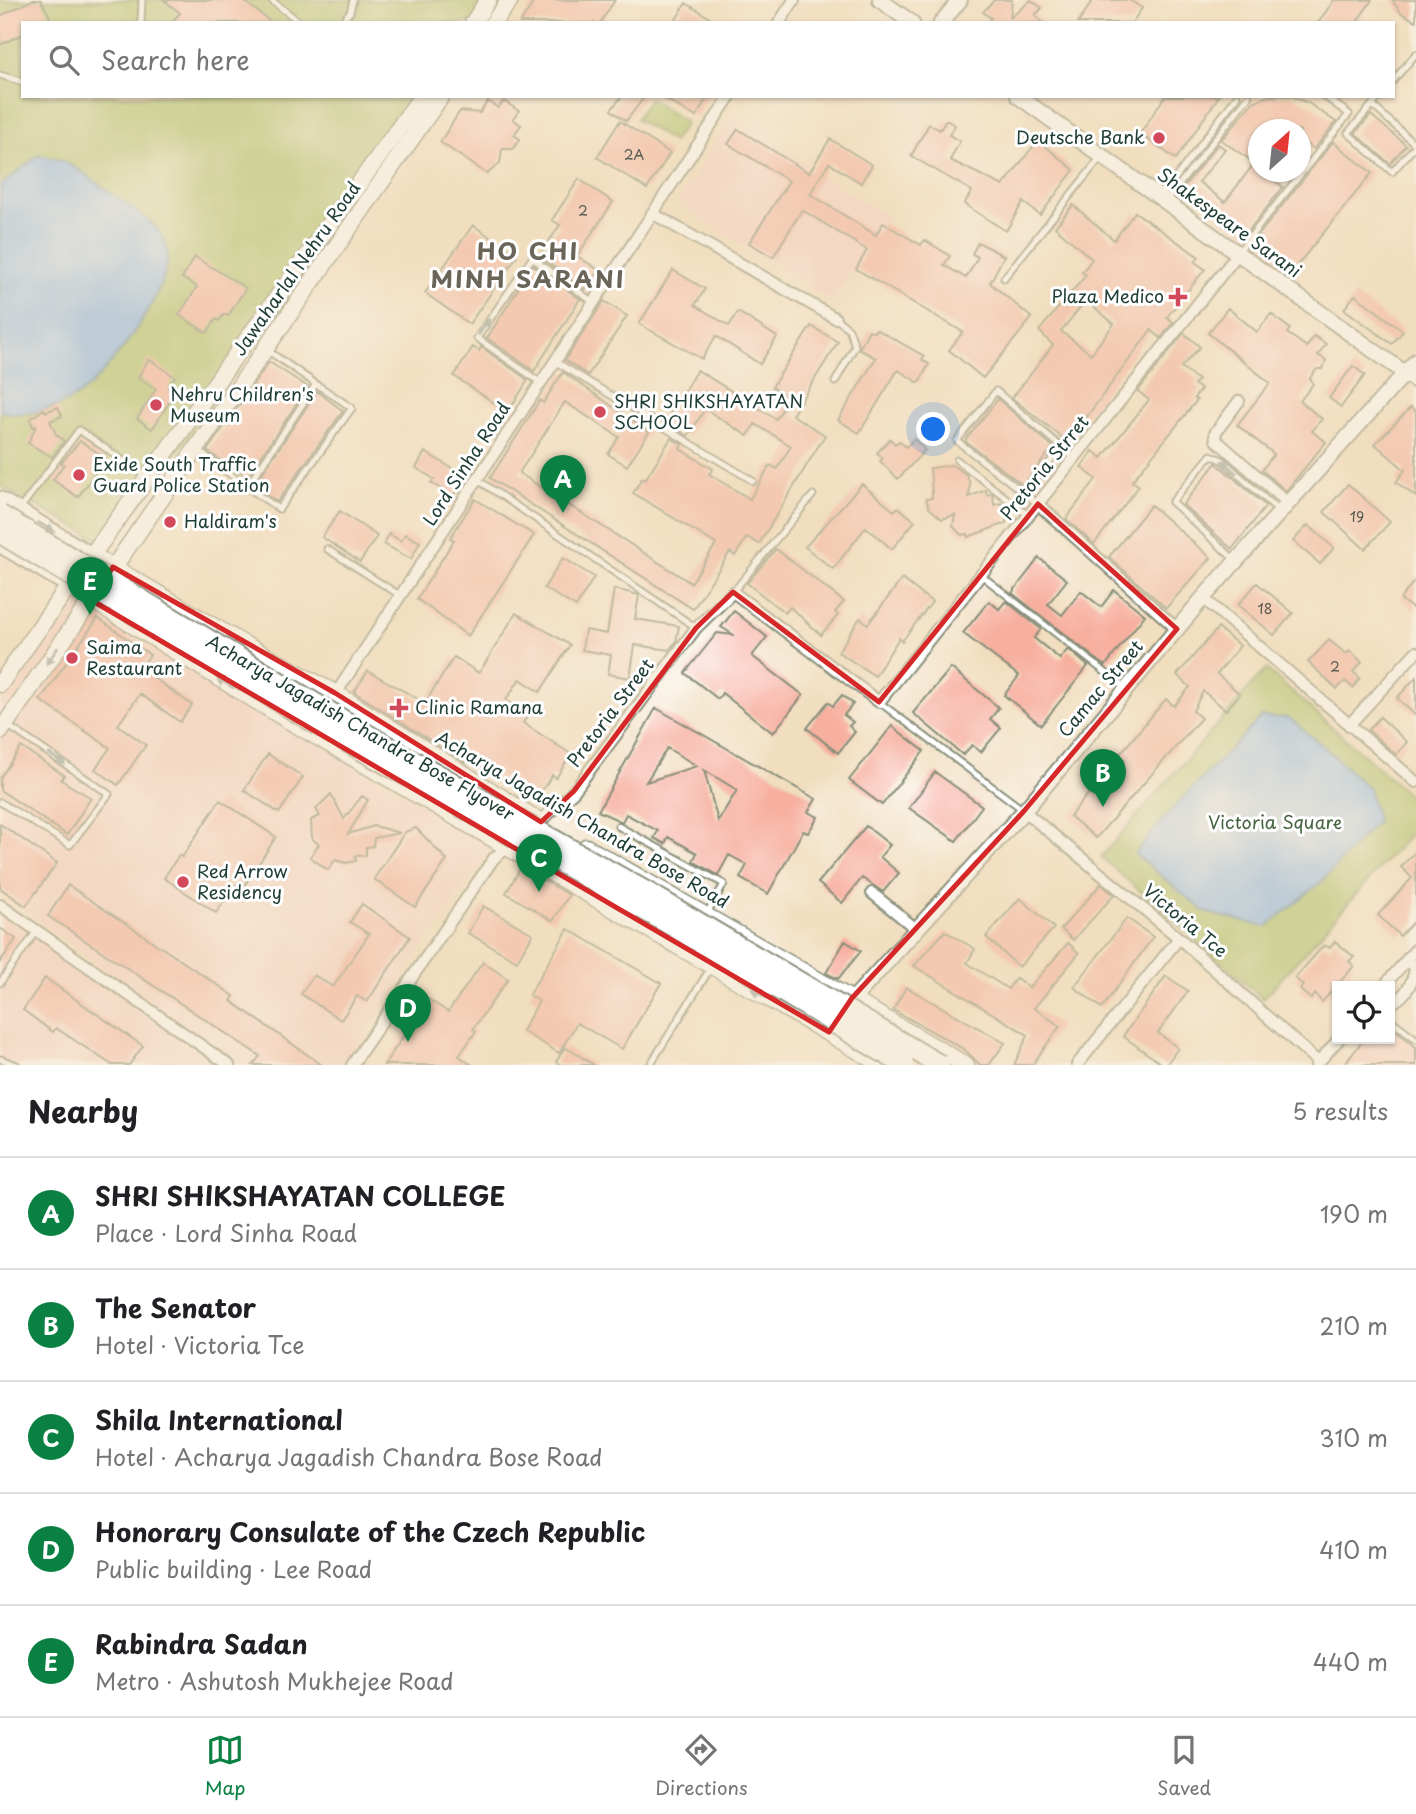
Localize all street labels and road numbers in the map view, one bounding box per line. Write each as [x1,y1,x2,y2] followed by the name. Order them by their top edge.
[1152,160,1308,283] street label: Shakespeare Sarani
[225,176,366,361] street label: Jawaharlal Nehru Road
[416,396,516,530] street label: Lord Sinha Road
[993,409,1095,525] street label: Pretoria Strret
[202,627,521,827] street label: Acharya Jagadish Chandra Bose Flyover
[1051,633,1149,743] street label: Camac Street
[560,652,660,772] street label: Pretoria Street
[431,727,733,913] street label: Acharya Jagadish Chandra Bose Road
[1138,876,1234,963] street label: Victoria Tce

